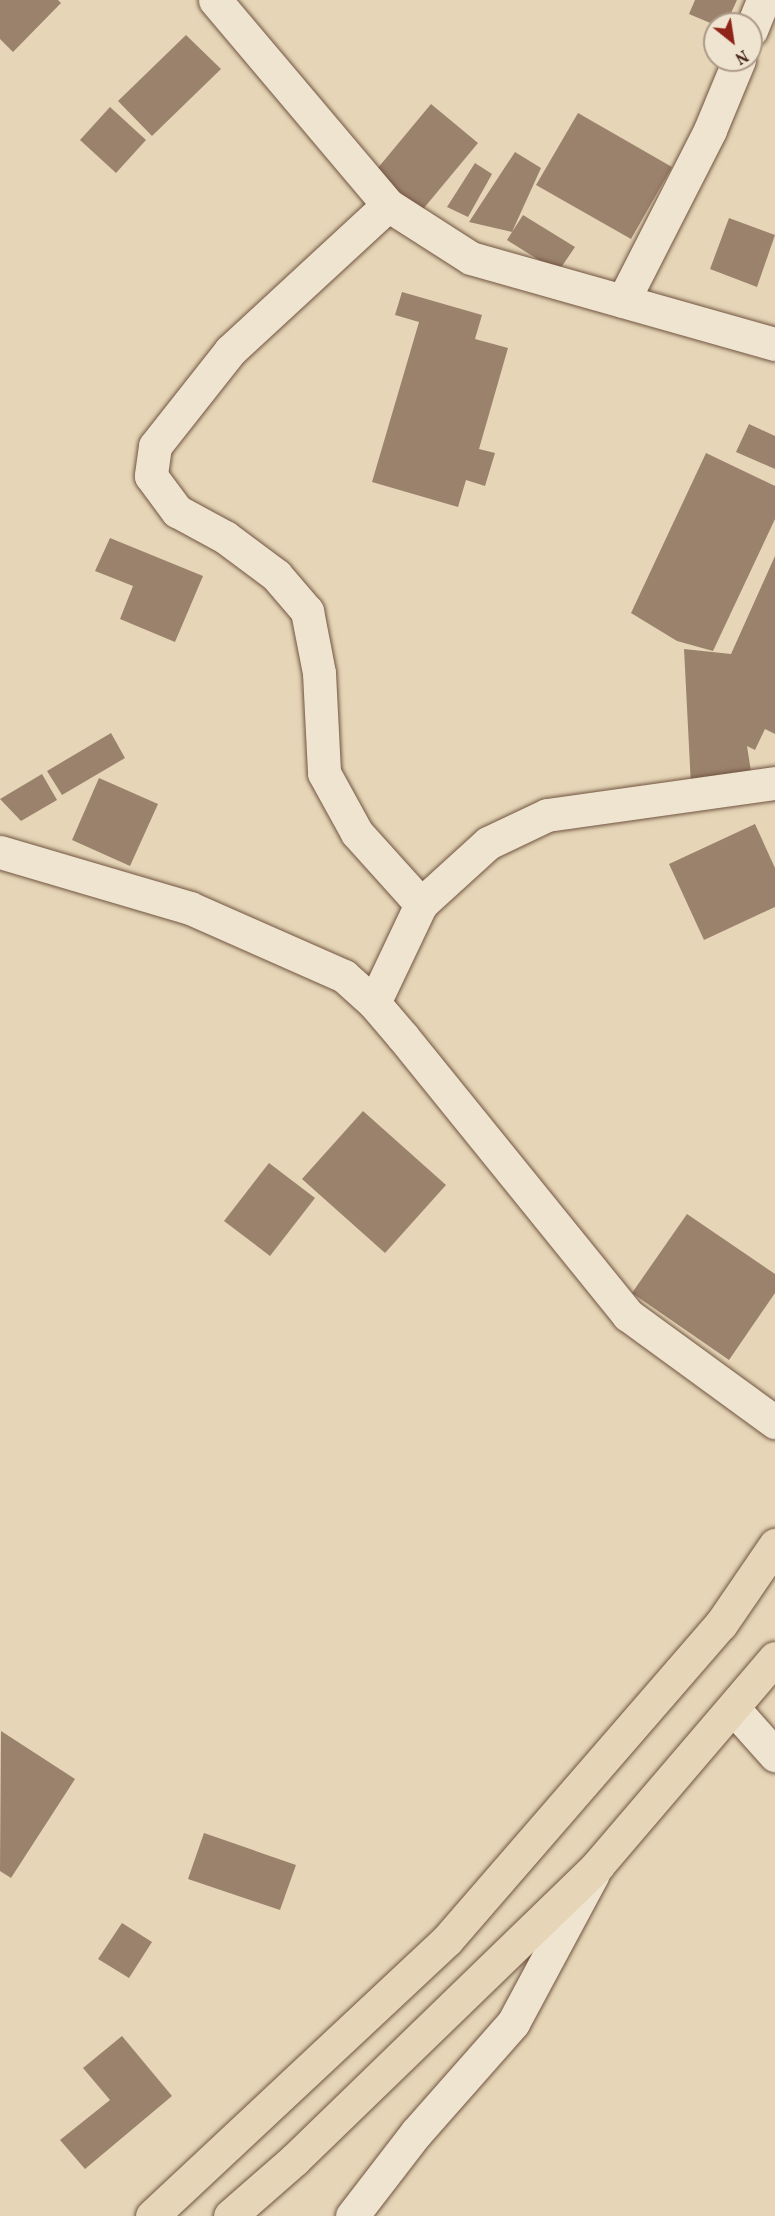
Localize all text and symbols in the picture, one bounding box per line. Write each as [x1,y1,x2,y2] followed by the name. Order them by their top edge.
[703,12,763,72] north arrow
[730,43,752,68] text: N

